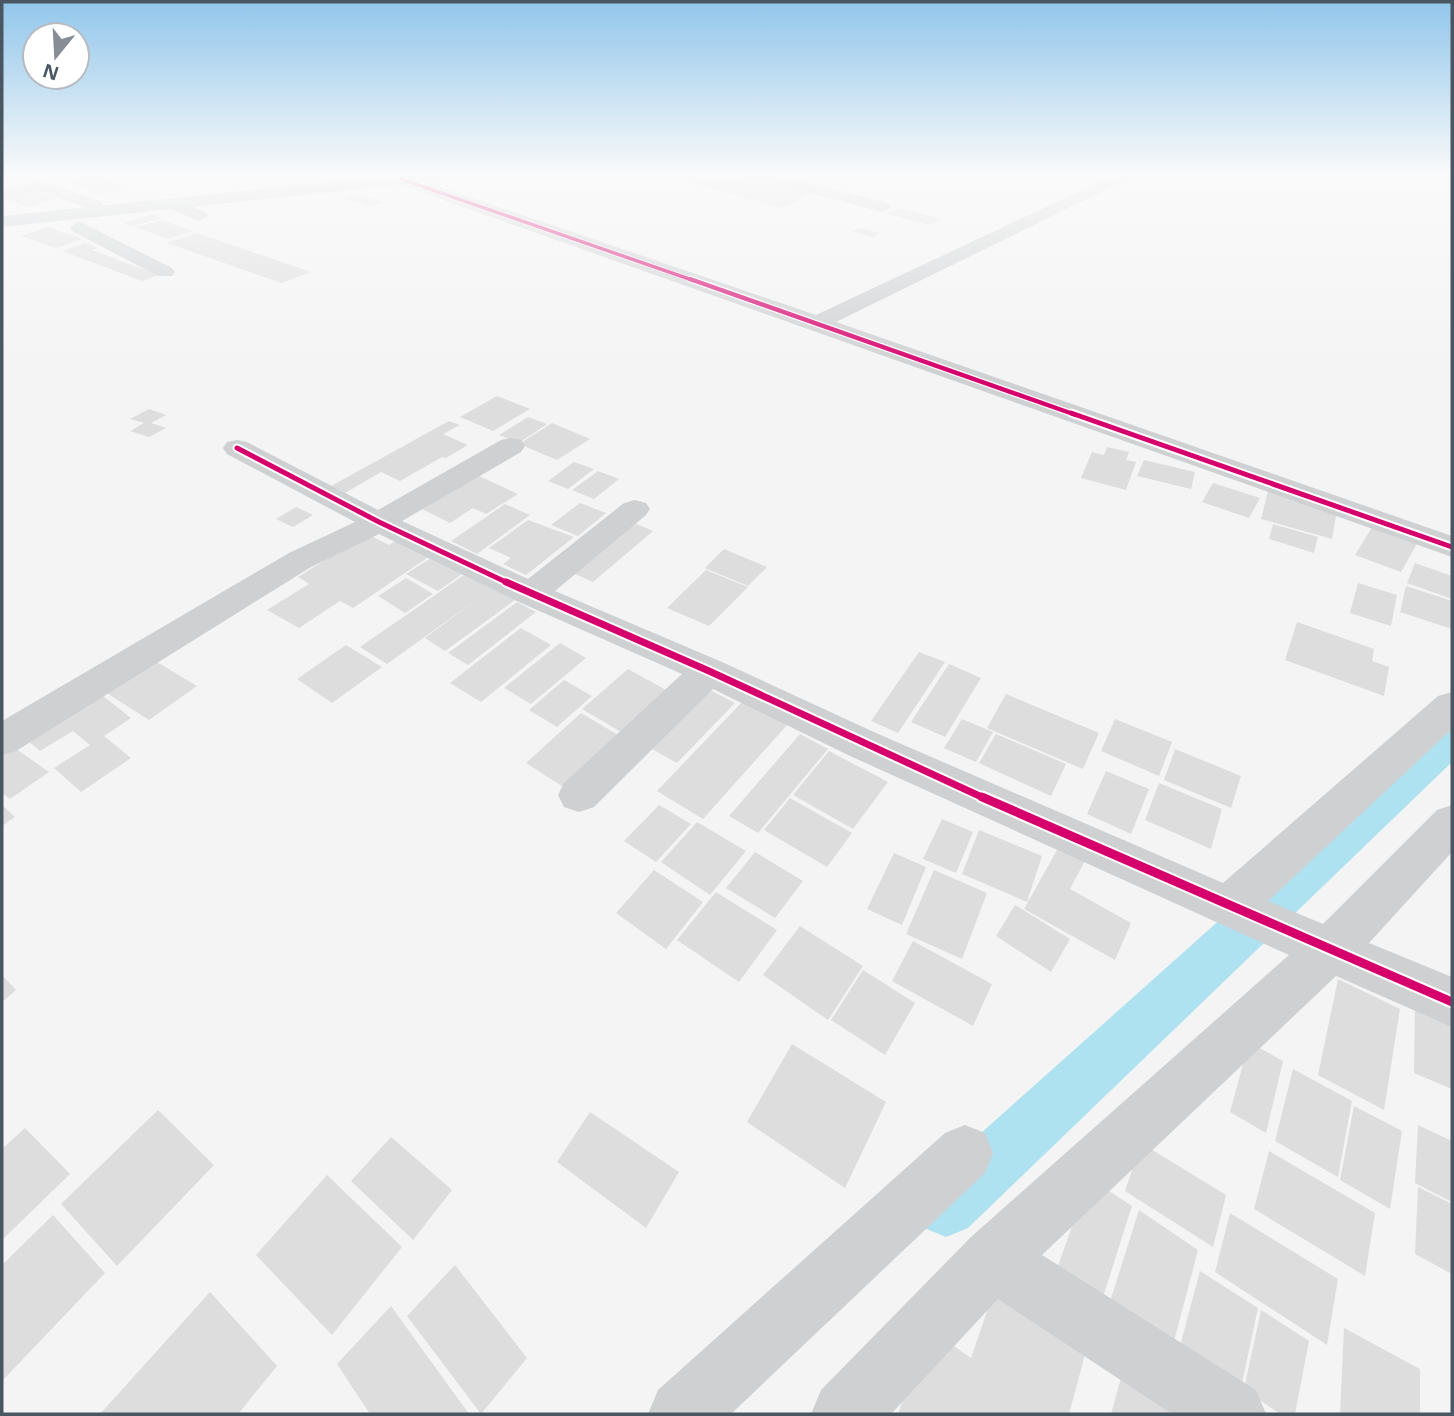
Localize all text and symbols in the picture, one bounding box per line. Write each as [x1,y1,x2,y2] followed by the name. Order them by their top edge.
[21,21,91,91] north arrow
[39,57,62,87] text: N

